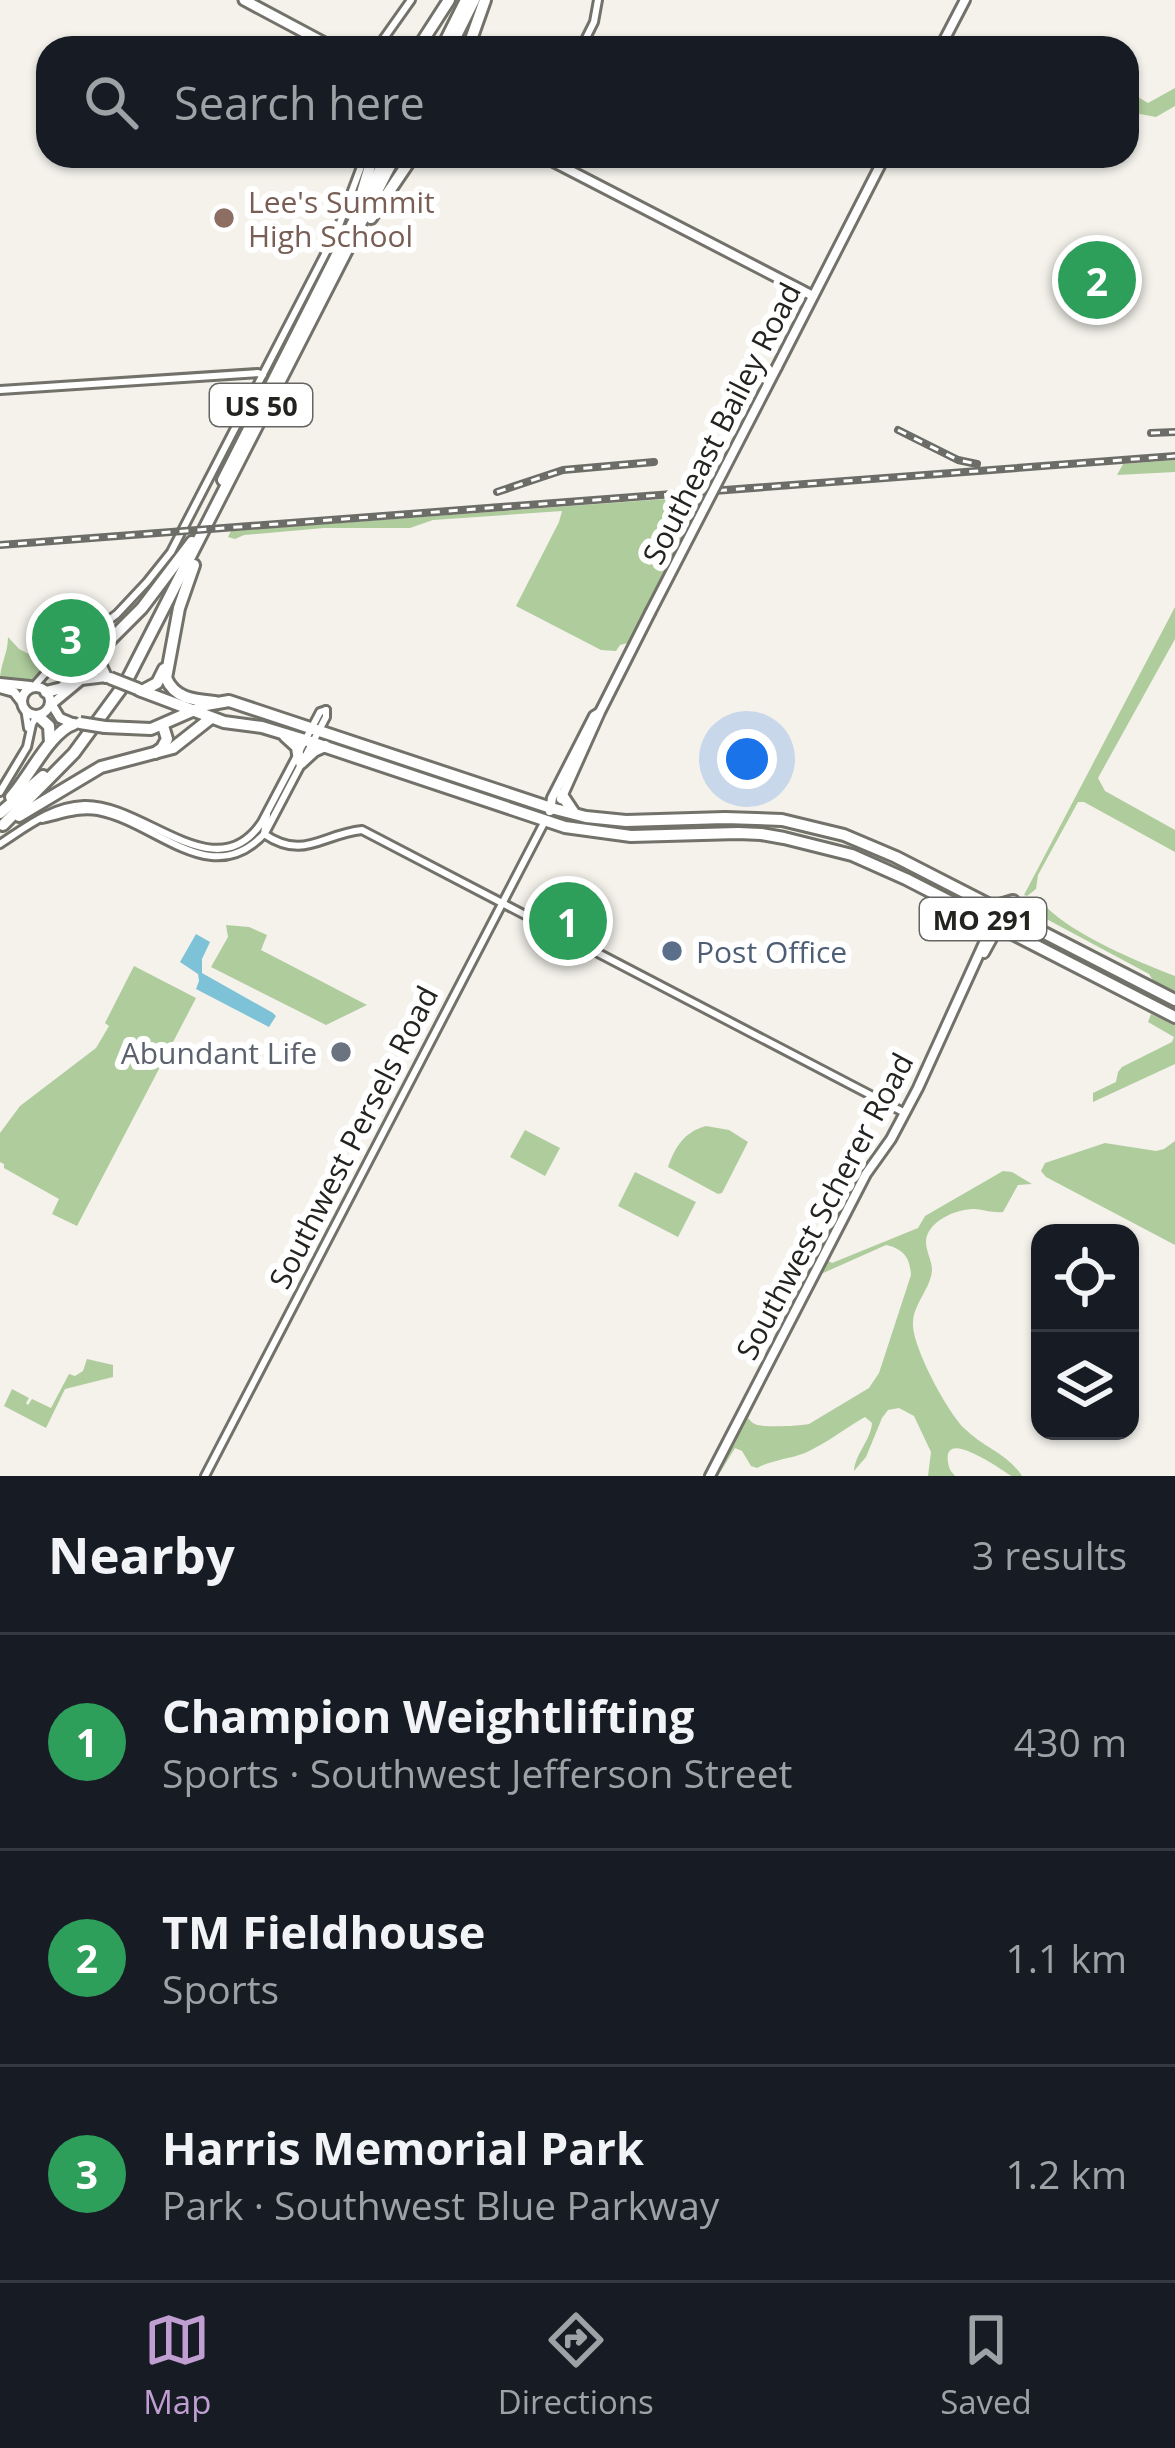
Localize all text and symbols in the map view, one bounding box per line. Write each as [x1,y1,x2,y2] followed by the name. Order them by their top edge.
[36,36,1139,168] search box
[78,69,144,135] icon: search
[174,72,425,133] text: Search here
[248,181,435,256] place label: Lee's Summit High School
[211,205,237,231] marker: Lee's Summit High School
[1058,235,1136,325] pin: 2
[632,275,810,571] street label: Southeast Bailey Road
[210,384,312,426] road number: US 50
[32,593,110,683] pin: 3
[717,729,777,789] your location
[529,876,607,966] pin: 1
[920,898,1046,940] road number: MO 291
[696,931,847,972] place label: Post Office
[659,938,685,964] marker: Post Office
[259,979,447,1295] street label: Southwest Persels Road
[121,1032,317,1073] place label: Abundant Life
[328,1039,354,1065] marker: Abundant Life
[726,1046,922,1366] street label: Southwest Scherer Road
[1031,1224,1139,1440] map controls
[1031,1224,1139,1332] button: locate
[1031,1332,1139,1440] button: layers
[48,1519,235,1589] text: Nearby
[972,1528,1127,1581] text: 3 results
[162,1685,694,1746] text: Champion Weightlifting
[76,1715,98,1768] text: 1
[1014,1715,1127,1768] text: 430 m
[162,1746,792,1799] text: Sports · Southwest Jefferson Street
[162,1901,485,1962] text: TM Fieldhouse
[76,1931,98,1984] text: 2
[1005,1931,1127,1984] text: 1.1 km
[162,1962,279,2015] text: Sports
[162,2117,644,2178] text: Harris Memorial Park
[76,2147,98,2200] text: 3
[1005,2147,1127,2200] text: 1.2 km
[162,2178,719,2231] text: Park · Southwest Blue Parkway
[143,2307,211,2424] tab: Map
[498,2307,654,2424] tab: Directions
[940,2307,1032,2424] tab: Saved

